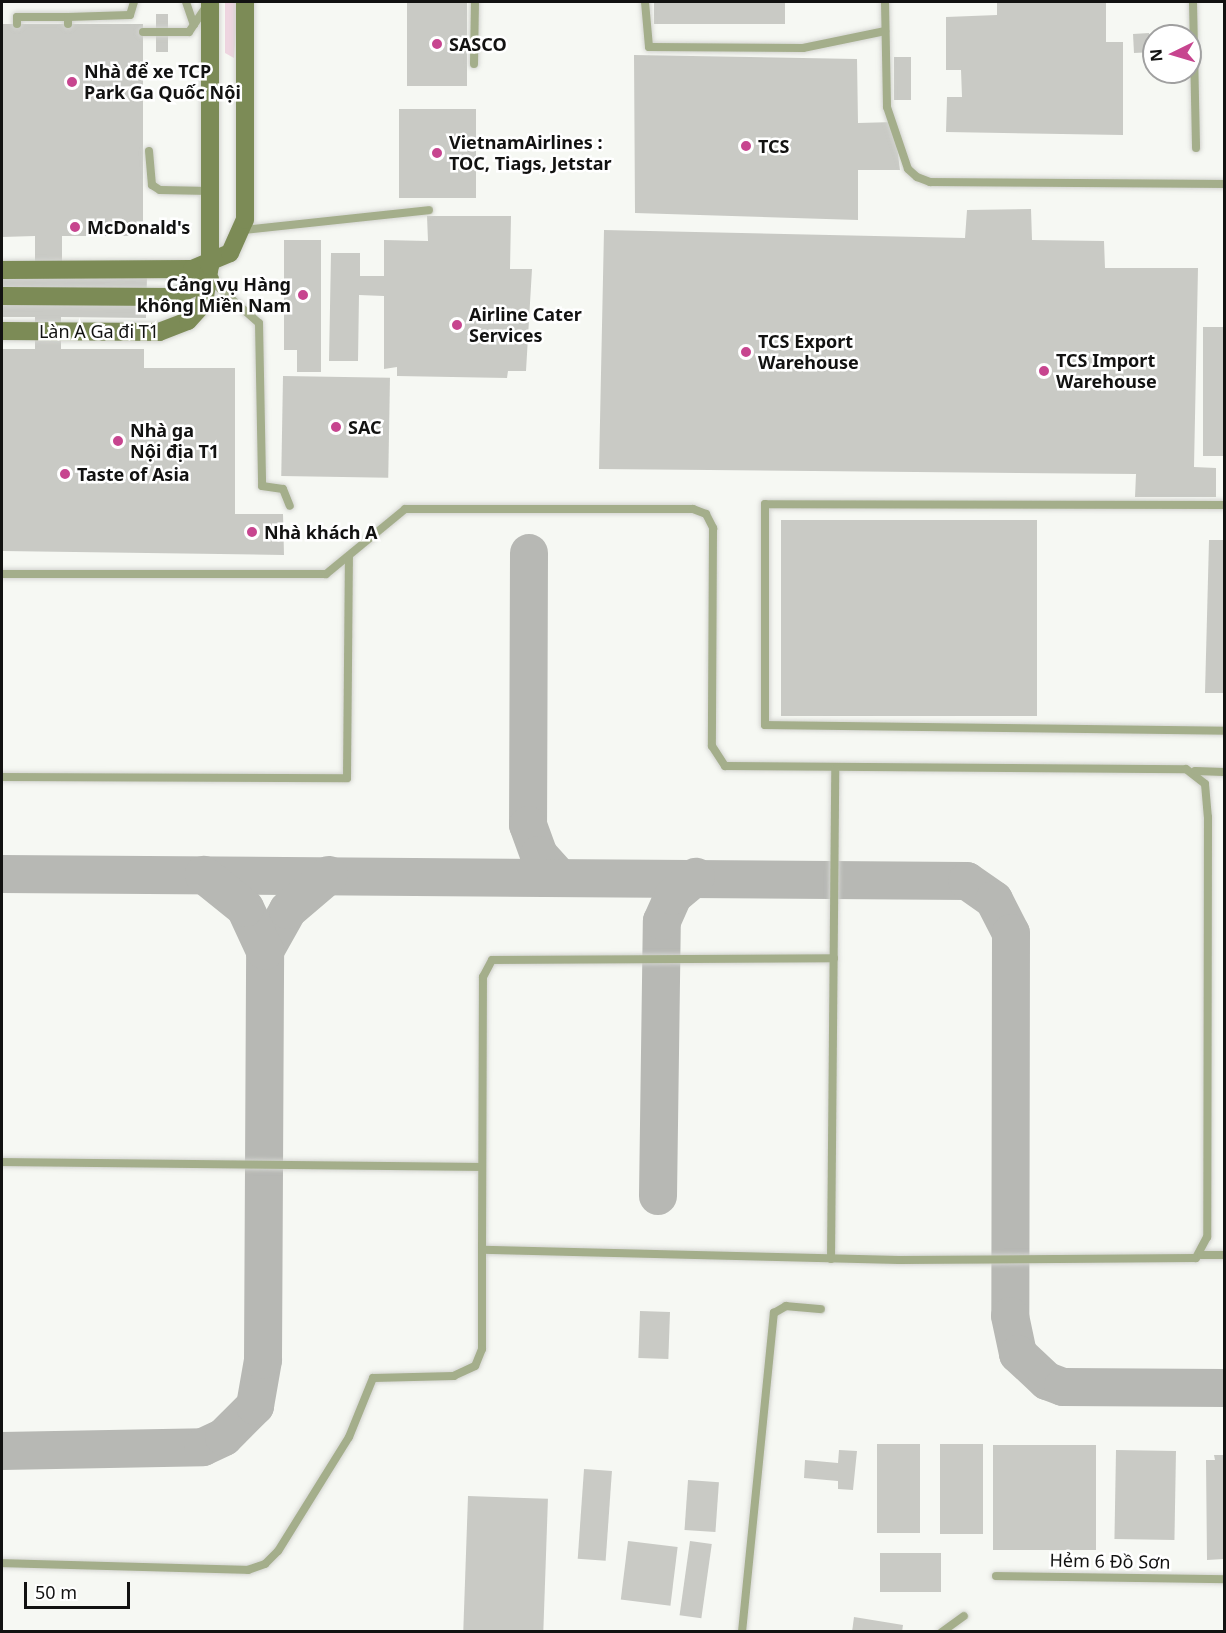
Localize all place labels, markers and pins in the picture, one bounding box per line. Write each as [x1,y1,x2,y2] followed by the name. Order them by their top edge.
[449,33,507,55] place label: SASCO
[430,37,444,51] marker: SASCO
[84,61,241,104] place label: Nhà để xe TCP Park Ga Quốc Nội
[65,75,79,89] marker: Nhà để xe TCP Park Ga Quốc Nội
[449,132,612,174] place label: VietnamAirlines : TOC, Tiags, Jetstar
[758,135,789,157] place label: TCS
[739,139,753,153] marker: TCS
[430,146,444,160] marker: VietnamAirlines : TOC, Tiags, Jetstar
[87,216,190,238] place label: McDonald's
[68,220,82,234] marker: McDonald's
[137,274,291,316] place label: Cảng vụ Hàng không Miền Nam
[296,288,310,302] marker: Cảng vụ Hàng không Miền Nam
[469,304,582,346] place label: Airline Cater Services
[450,318,464,332] marker: Airline Cater Services
[758,331,859,374] place label: TCS Export Warehouse
[739,345,753,359] marker: TCS Export Warehouse
[1056,350,1157,392] place label: TCS Import Warehouse
[1037,364,1051,378] marker: TCS Import Warehouse
[348,416,382,438] place label: SAC
[130,420,219,462] place label: Nhà ga Nội địa T1
[329,420,343,434] marker: SAC
[111,434,125,448] marker: Nhà ga Nội địa T1
[77,463,190,485] place label: Taste of Asia
[58,467,72,481] marker: Taste of Asia
[264,521,378,543] place label: Nhà khách A
[245,525,259,539] marker: Nhà khách A

